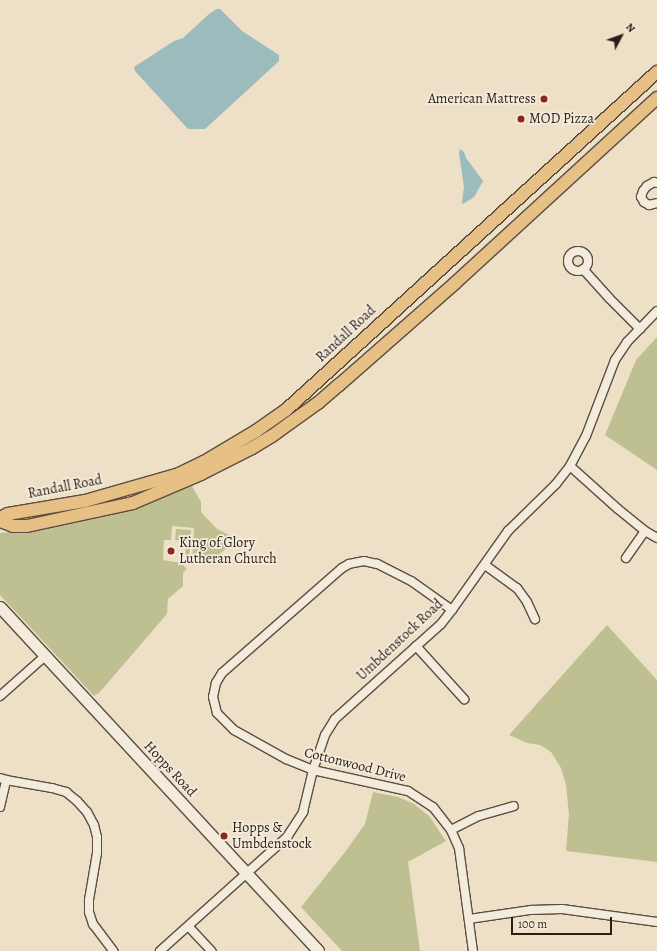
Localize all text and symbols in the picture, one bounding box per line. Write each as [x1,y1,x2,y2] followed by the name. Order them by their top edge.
[601,16,641,56] north arrow
[622,20,639,36] text: N
[428,91,536,107] place label: American Mattress
[539,94,549,104] marker: American Mattress
[529,111,594,127] place label: MOD Pizza
[516,114,526,124] marker: MOD Pizza
[313,302,379,366] street label: Randall Road
[26,472,104,502] street label: Randall Road
[179,535,277,568] place label: King of Glory Lutheran Church
[166,546,176,556] marker: King of Glory Lutheran Church
[353,596,447,684] street label: Umbdenstock Road
[140,738,200,800] street label: Hopps Road
[302,744,408,786] street label: Cottonwood Drive
[232,820,312,852] place label: Hopps & Umbdenstock
[219,831,229,841] marker: Hopps & Umbdenstock
[513,909,614,935] scale bar
[518,916,547,932] text: 100 m

